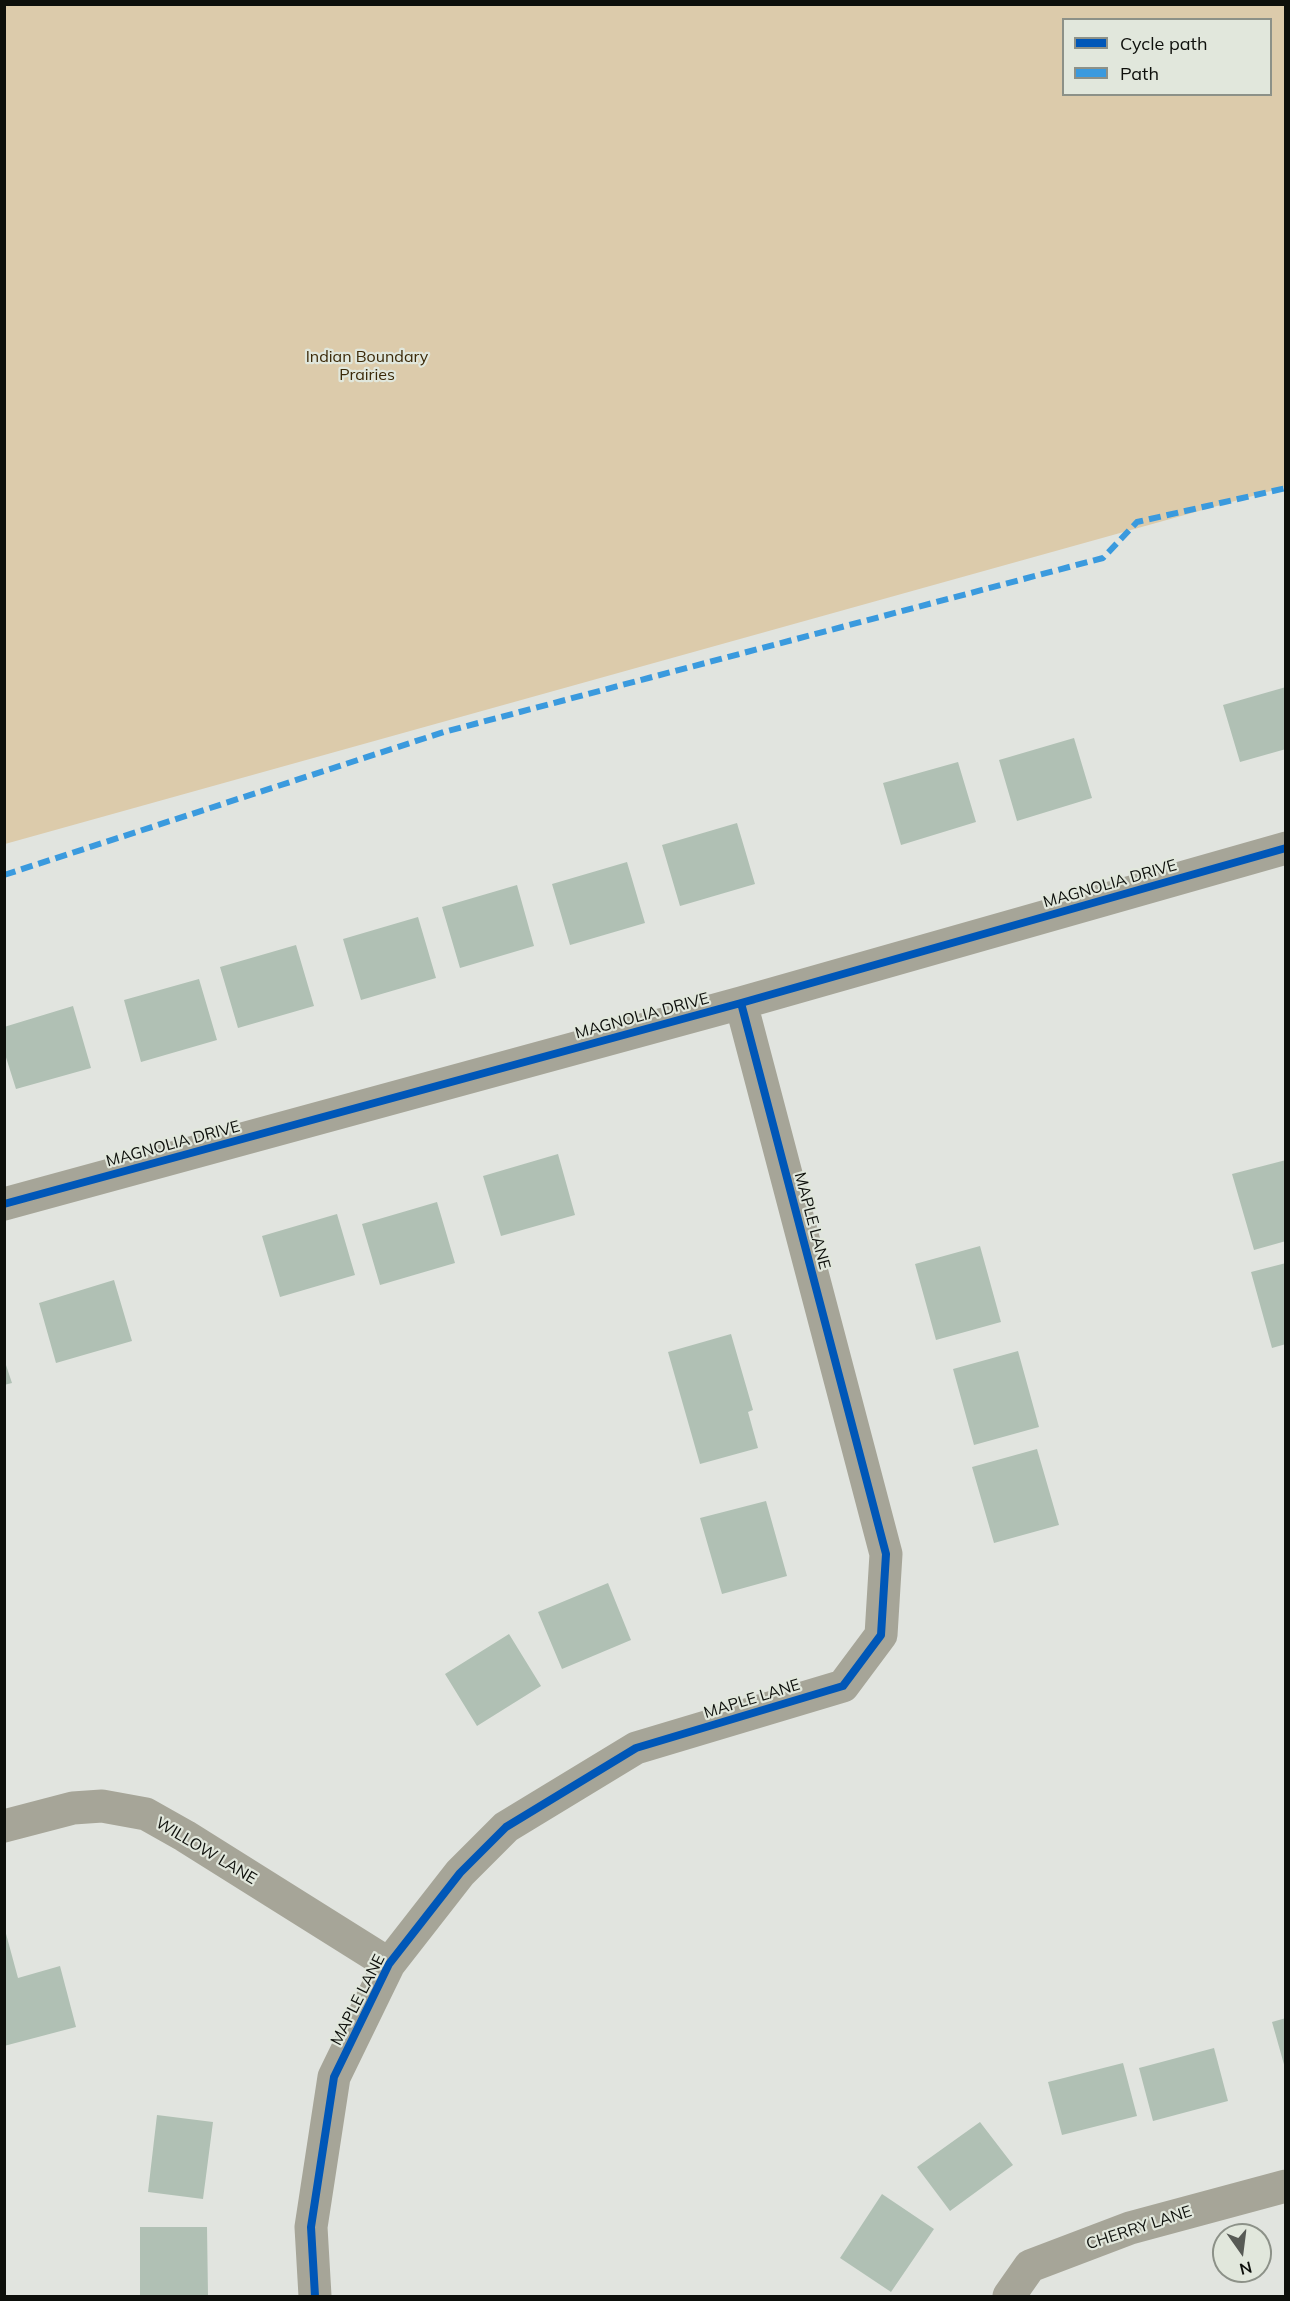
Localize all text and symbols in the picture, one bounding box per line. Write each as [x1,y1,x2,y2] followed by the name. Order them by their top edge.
[1062,18,1272,96] legend
[1120,32,1207,55] text: Cycle path
[1120,62,1159,85] text: Path
[306,347,428,385] park label: Indian Boundary Prairies
[1041,856,1179,912] street label: MAGNOLIA DRIVE
[573,989,711,1043] street label: MAGNOLIA DRIVE
[104,1117,242,1171] street label: MAGNOLIA DRIVE
[790,1170,834,1272] street label: MAPLE LANE
[702,1675,802,1723] street label: MAPLE LANE
[152,1813,260,1889] street label: WILLOW LANE
[327,1951,389,2049] street label: MAPLE LANE
[1084,2202,1194,2254] street label: CHERRY LANE
[1212,2223,1272,2283] north arrow
[1238,2257,1254,2280] text: N

